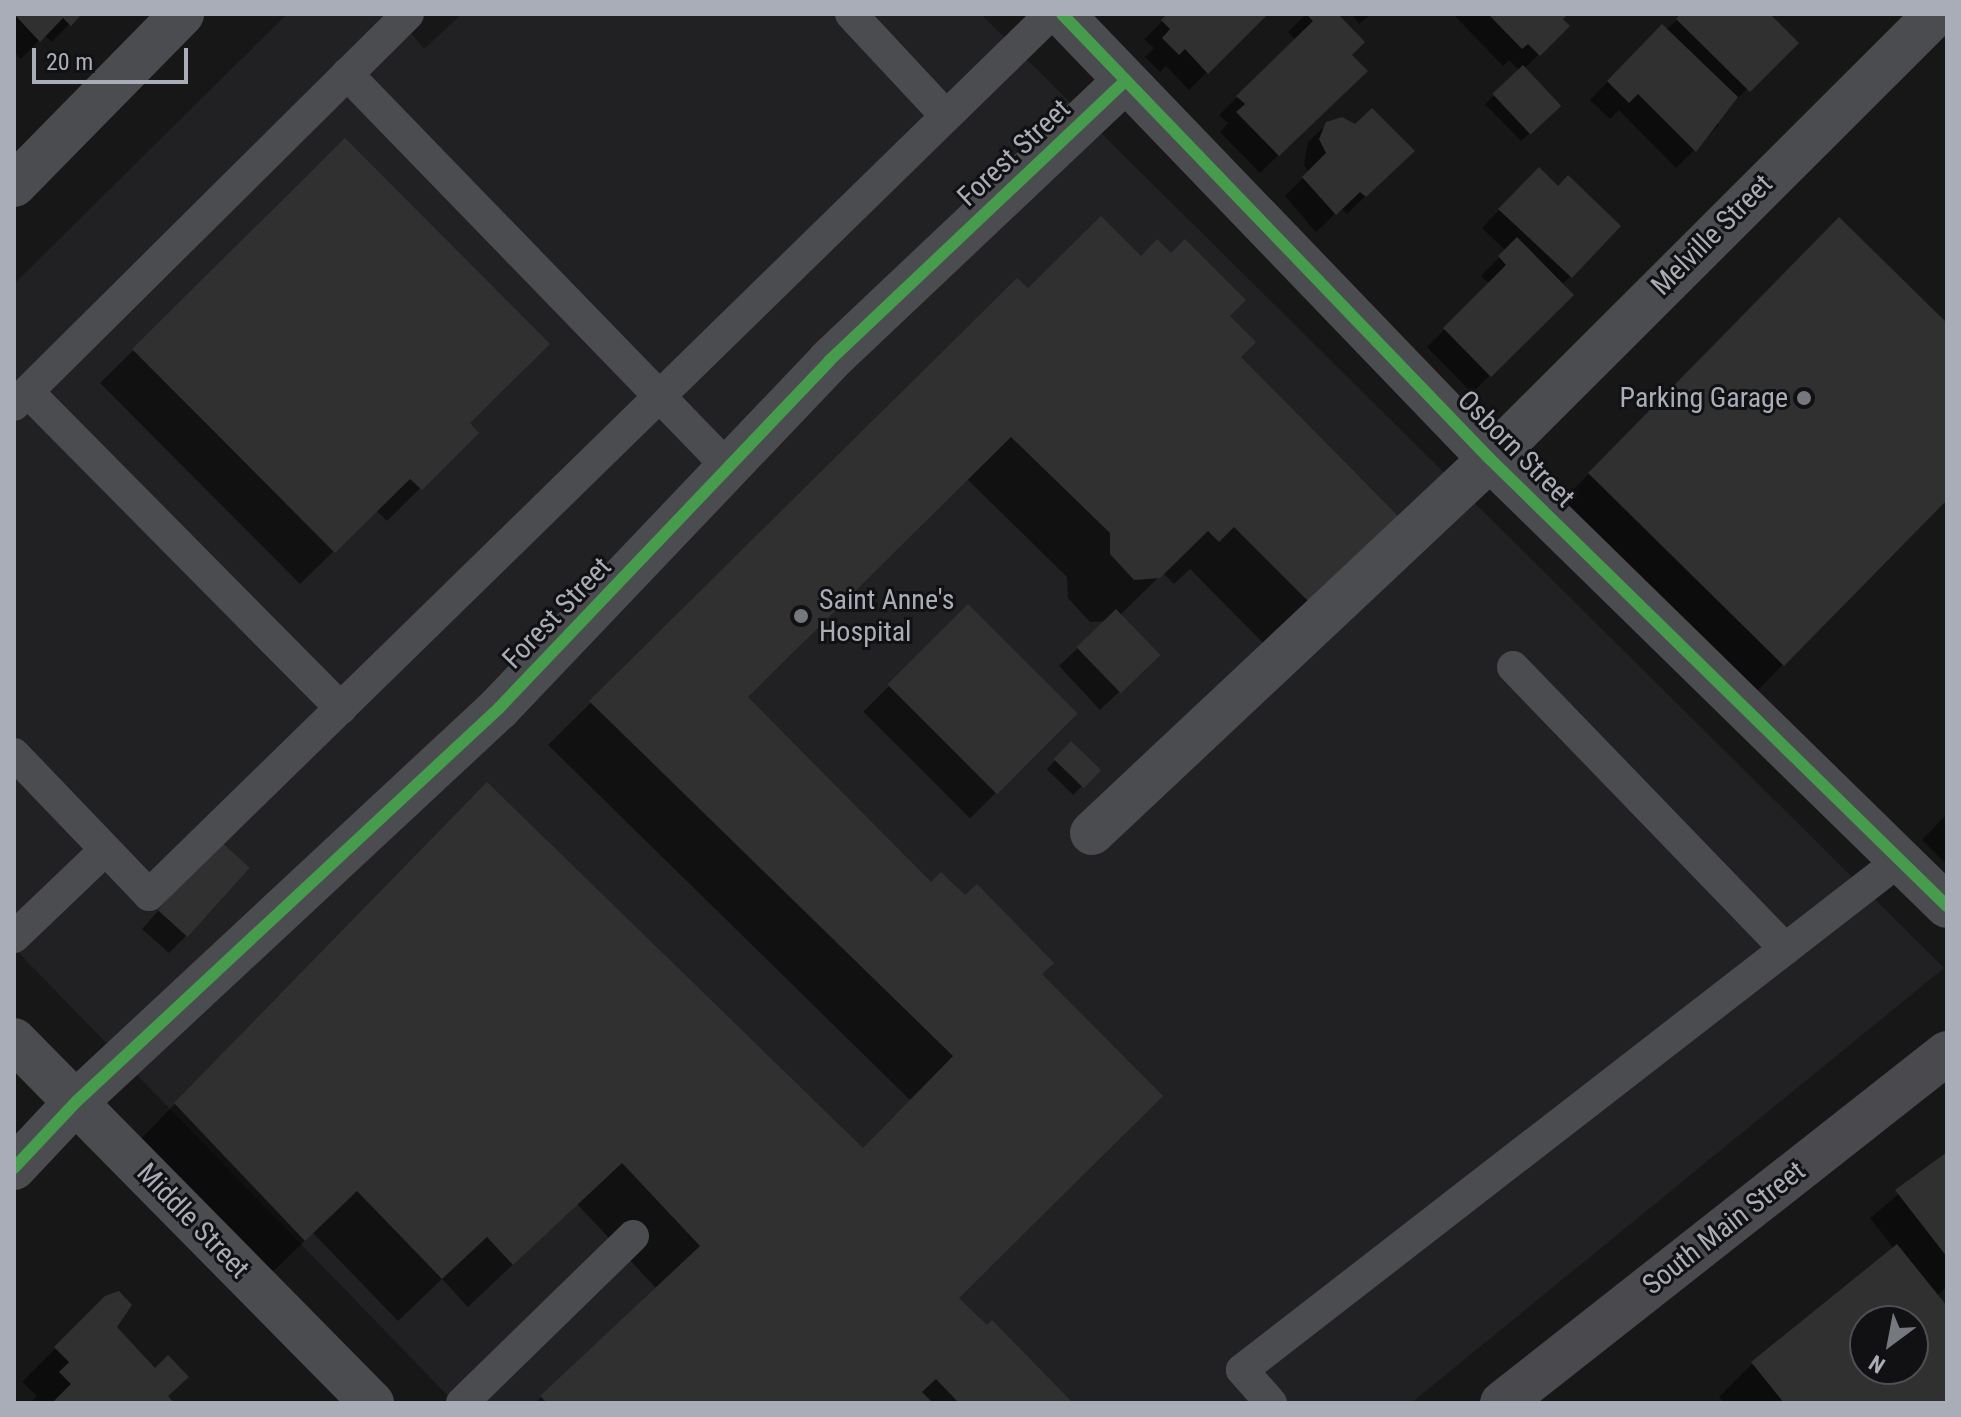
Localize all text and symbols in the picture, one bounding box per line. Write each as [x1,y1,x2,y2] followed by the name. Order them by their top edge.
[36,32,192,82] scale bar
[46,48,93,76] text: 20 m
[951,92,1077,214] street label: Forest Street
[1645,168,1779,302] street label: Melville Street
[1620,381,1788,415] place label: Parking Garage
[1451,384,1581,514] street label: Osborn Street
[1795,389,1813,407] marker: Parking Garage
[496,550,618,676] street label: Forest Street
[819,583,954,649] place label: Saint Anne's Hospital
[790,605,812,627] marker: Saint Anne's Hospital
[1636,1154,1812,1302] street label: South Main Street
[130,1156,256,1286] street label: Middle Street
[1849,1305,1929,1385] north arrow
[1865,1350,1889,1378] text: N

